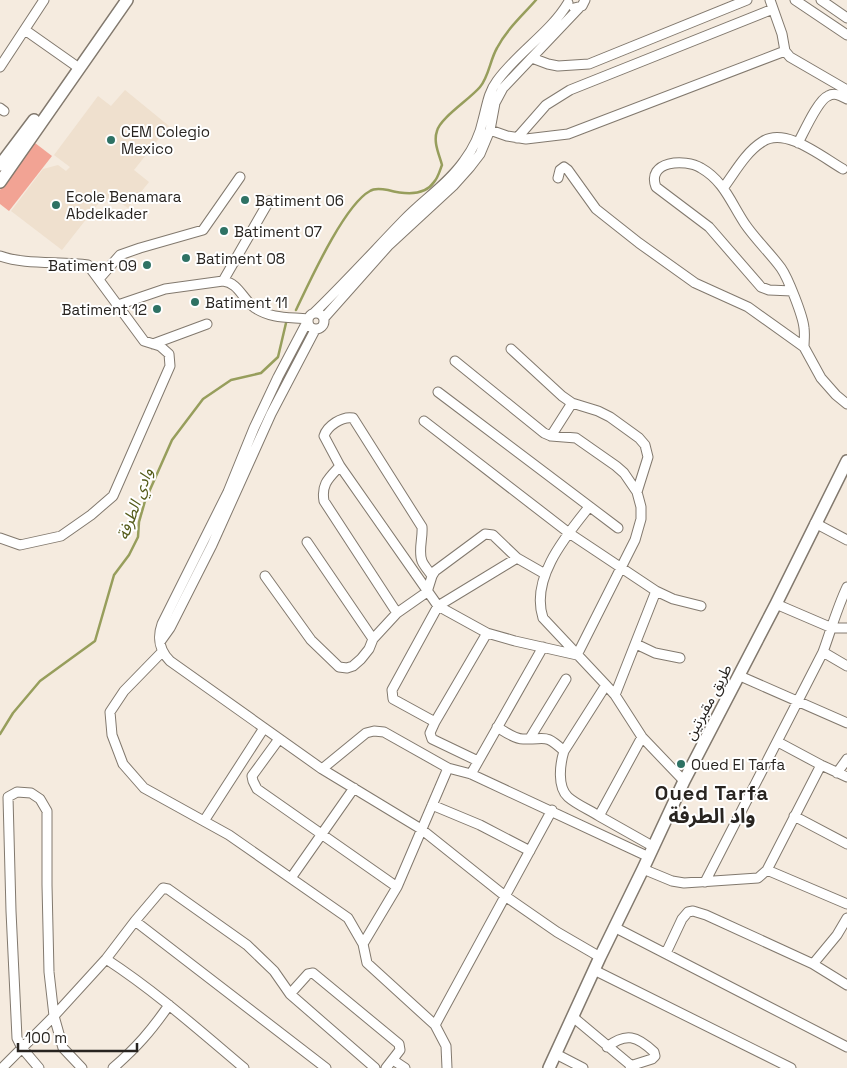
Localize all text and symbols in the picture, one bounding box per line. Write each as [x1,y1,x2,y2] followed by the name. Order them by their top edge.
[121,122,210,158] place label: CEM Colegio Mexico
[105,134,117,146] marker: CEM Colegio Mexico
[66,187,182,223] place label: Ecole Benamara Abdelkader
[255,191,344,210] place label: Batiment 06
[239,194,251,206] marker: Batiment 06
[50,199,62,211] marker: Ecole Benamara Abdelkader
[234,222,322,241] place label: Batiment 07
[218,225,230,237] marker: Batiment 07
[196,249,285,268] place label: Batiment 08
[180,252,192,264] marker: Batiment 08
[48,256,137,275] place label: Batiment 09
[141,259,153,271] marker: Batiment 09
[205,293,288,312] place label: Batiment 11
[189,296,201,308] marker: Batiment 11
[62,300,147,319] place label: Batiment 12
[151,303,163,315] marker: Batiment 12
[112,465,160,544] water label: وادي الطرفة
[680,661,737,744] street label: طريق مقبرتين
[691,755,785,774] place label: Oued El Tarfa
[675,758,687,770] marker: Oued El Tarfa
[655,780,769,829] district label: Oued Tarfa واد الطرفة
[18,1020,136,1052] scale bar
[25,1028,67,1047] text: 100 m

